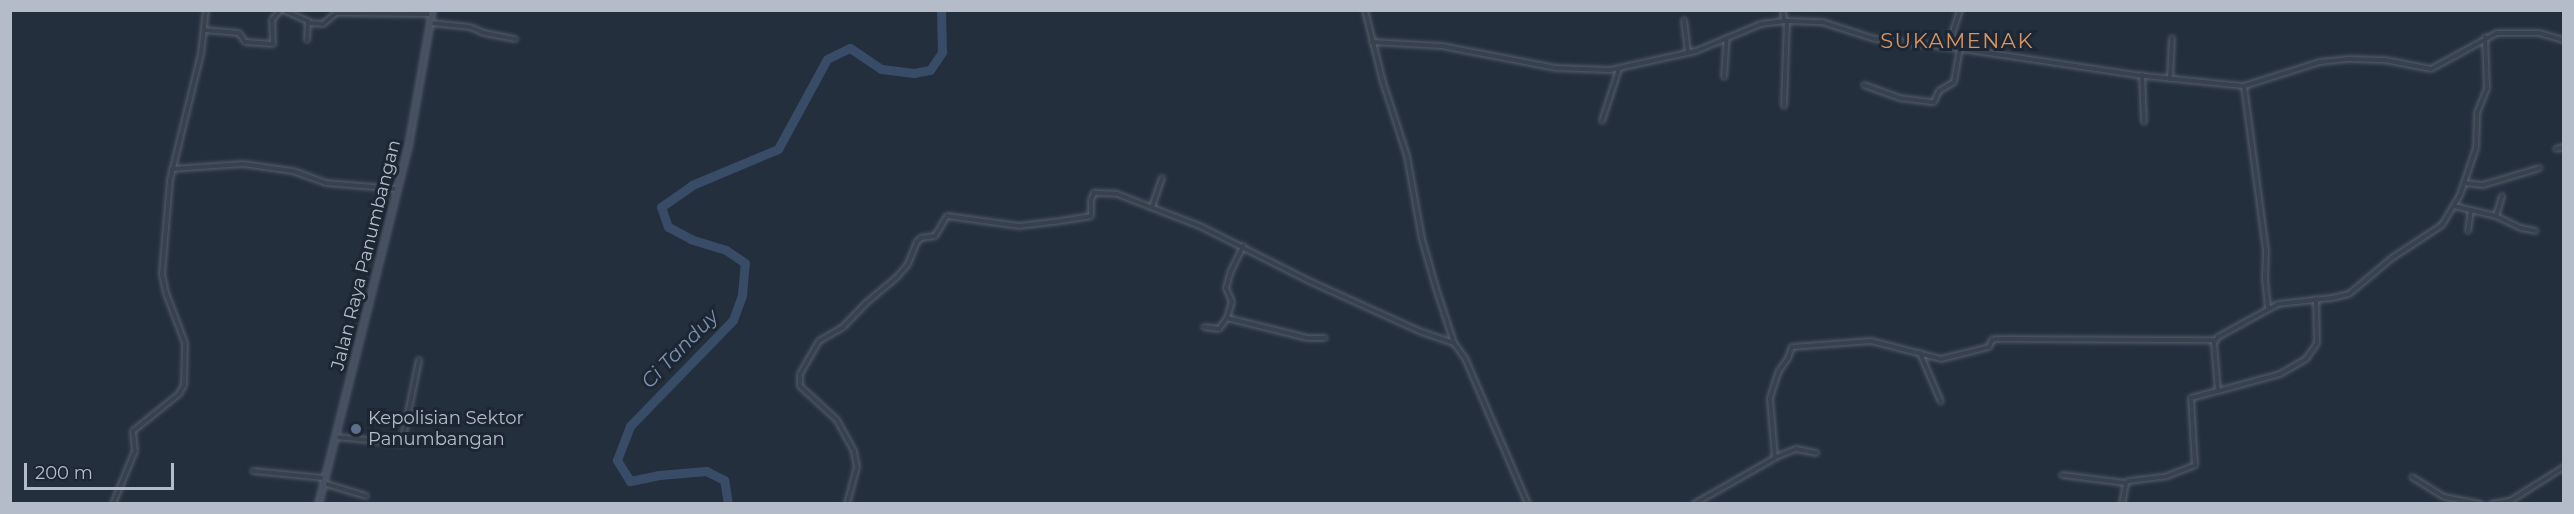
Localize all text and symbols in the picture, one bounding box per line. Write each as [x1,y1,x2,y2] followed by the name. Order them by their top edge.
[1880,28,2034,54] district label: SUKAMENAK
[327,138,405,372] street label: Jalan Raya Panumbangan
[637,305,723,393] water label: Ci Tanduy
[368,408,524,450] place label: Kepolisian Sektor Panumbangan
[349,422,363,436] marker: Kepolisian Sektor Panumbangan
[27,451,177,489] scale bar
[35,462,93,484] text: 200 m

